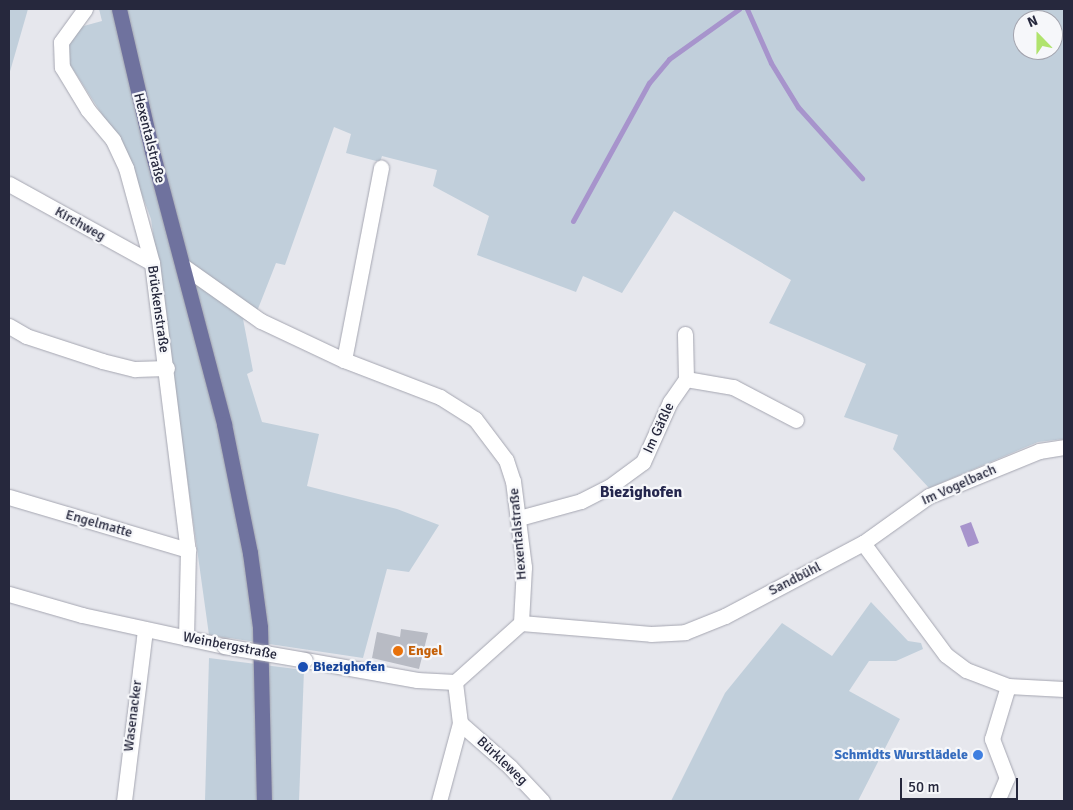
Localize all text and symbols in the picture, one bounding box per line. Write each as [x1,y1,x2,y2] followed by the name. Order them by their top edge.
[1013,10,1063,60] north arrow
[1025,12,1040,31] text: N
[130,91,168,185] street label: Hexentalstraße
[52,203,108,245] street label: Kirchweg
[144,264,172,354] street label: Brückenstraße
[640,400,678,456] street label: Im Gäßle
[919,461,999,509] street label: Im Vogelbach
[600,482,682,502] district label: Biezighofen
[506,487,530,581] street label: Hexentalstraße
[64,506,134,542] street label: Engelmatte
[766,559,824,599] street label: Sandbühl
[181,629,279,663] street label: Weinbergstraße
[408,643,443,659] place label: Engel
[392,645,404,657] marker: Engel
[313,659,385,675] place label: Biezighofen
[297,661,309,673] marker: Biezighofen
[120,679,146,753] street label: Wasenacker
[473,733,531,789] street label: Bürkleweg
[834,747,968,763] place label: Schmidts Wurstlädele
[972,749,984,761] marker: Schmidts Wurstlädele
[903,768,1020,800] scale bar
[908,778,939,796] text: 50 m

